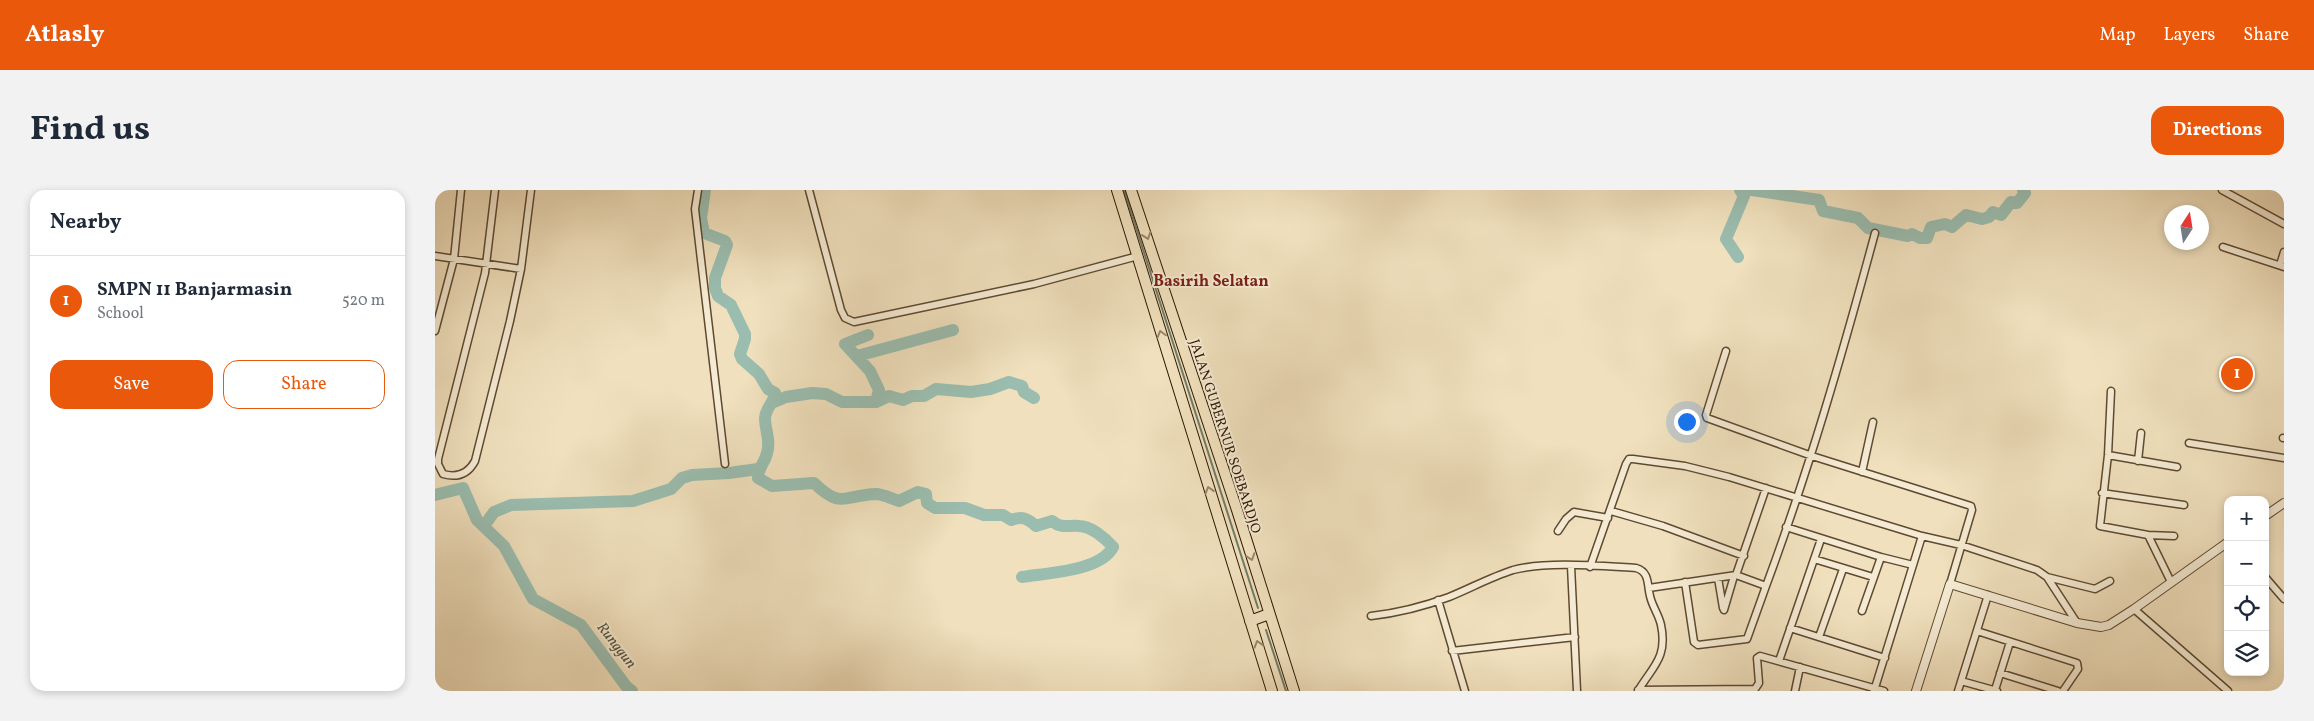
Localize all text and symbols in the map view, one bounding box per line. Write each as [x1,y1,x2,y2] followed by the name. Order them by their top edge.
[25,18,104,52] text: Atlasly
[2099,23,2135,48] text: Map
[2163,23,2215,48] text: Layers
[2243,23,2289,48] text: Share
[30,106,150,154] text: Find us
[2151,106,2284,155] button: Directions
[2164,205,2209,250] north arrow
[50,208,121,237] text: Nearby
[1141,232,1151,240] one-way arrow
[1153,271,1269,293] district label: Basirih Selatan
[97,277,292,303] text: SMPN 11 Banjarmasin
[63,290,69,312] text: 1
[342,290,385,312] text: 520 m
[97,303,144,325] text: School
[1156,331,1166,339] one-way arrow
[1184,337,1265,536] street label: JALAN GUBERNUR SOEBARDJO
[2221,355,2253,393] pin: 1
[50,360,213,409] button: Save
[223,360,385,409] button: Share
[1674,409,1700,435] your location
[1204,486,1214,494] one-way arrow
[2224,496,2269,676] map controls
[2224,496,2269,541] button: +
[2224,541,2269,586] button: −
[1245,552,1255,561] one-way arrow
[2224,586,2269,631] button: locate
[591,618,641,674] water label: Runggun
[2224,631,2269,676] button: layers
[1253,641,1263,649] one-way arrow

